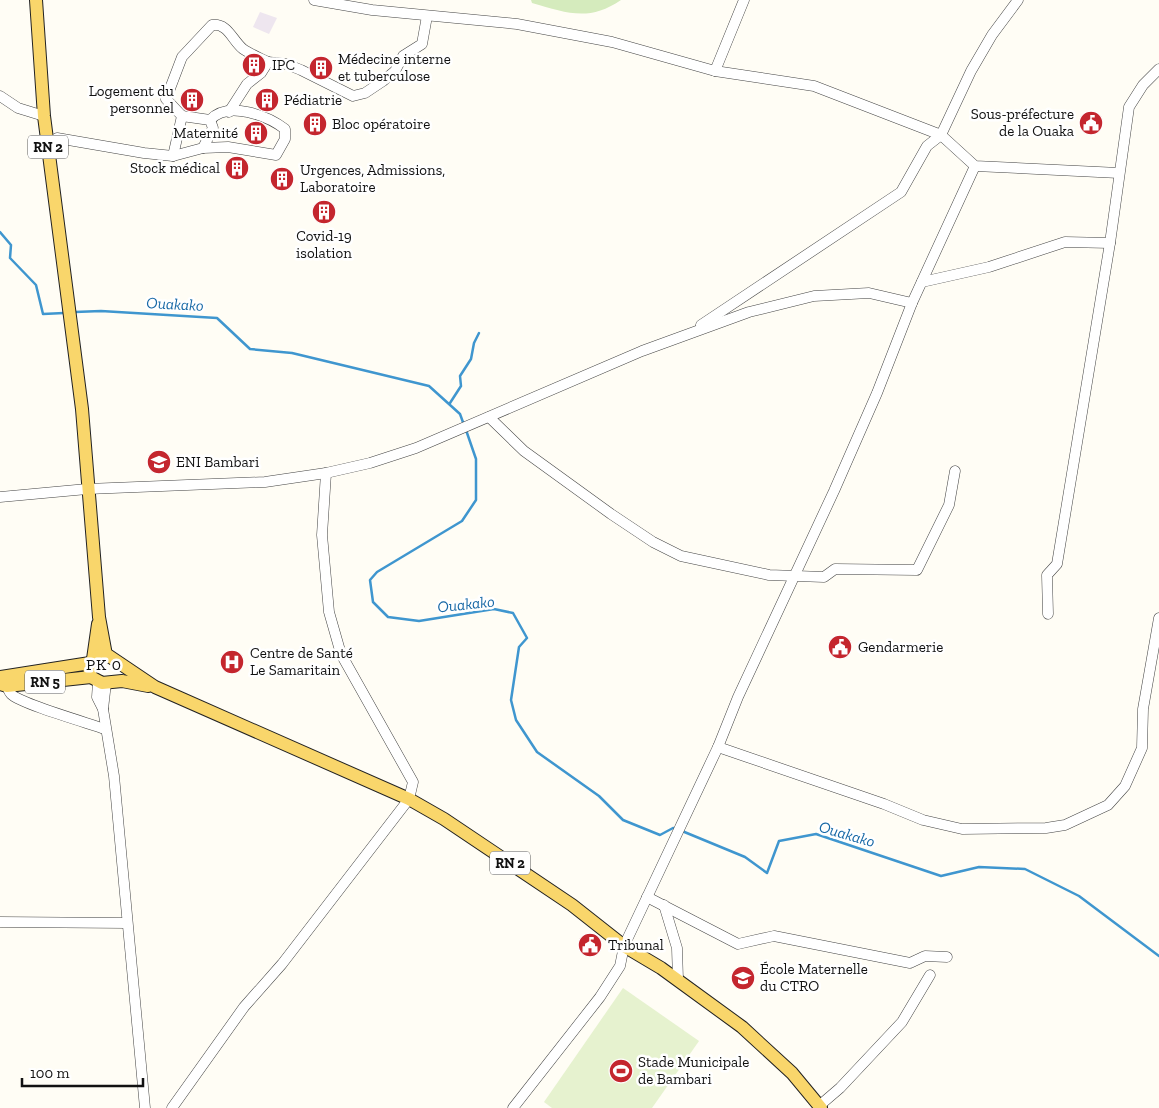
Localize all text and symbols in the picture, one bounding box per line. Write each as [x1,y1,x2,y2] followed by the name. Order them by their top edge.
[338,50,451,85] place label: Médecine interne et tuberculose
[241,52,267,78] building icon: IPC
[308,55,334,81] building icon: Médecine interne et tuberculose
[272,56,295,74] place label: IPC
[89,82,175,117] place label: Logement du personnel
[179,87,205,113] building icon: Logement du personnel
[254,87,280,113] building icon: Pédiatrie
[284,91,342,109] place label: Pédiatrie
[971,105,1074,140] place label: Sous-préfecture de la Ouaka
[1078,110,1104,136] public building icon: Sous-préfecture de la Ouaka
[302,111,328,137] building icon: Bloc opératoire
[332,115,430,133] place label: Bloc opératoire
[243,120,269,146] building icon: Maternité
[173,124,238,142] place label: Maternité
[28,136,68,158] road number: RN 2
[224,155,250,181] building icon: Stock médical
[130,159,220,177] place label: Stock médical
[300,161,445,196] place label: Urgences, Admissions, Laboratoire
[269,166,295,192] building icon: Urgences, Admissions, Laboratoire
[311,199,337,225] building icon: Covid-19 isolation
[296,227,352,262] place label: Covid-19 isolation
[146,293,204,315] water label: Ouakako
[146,449,172,475] school or university icon: ENI Bambari
[176,453,259,471] place label: ENI Bambari
[436,592,496,616] water label: Ouakako
[827,634,853,660] public building icon: Gendarmerie
[858,638,943,656] place label: Gendarmerie
[250,644,353,679] place label: Centre de Santé Le Samaritain
[219,649,245,675] hospital icon: Centre de Santé Le Samaritain
[86,655,122,674] district label: PK 0
[25,670,65,694] road number: RN 5
[817,817,877,851] water label: Ouakako
[490,851,530,874] road number: RN 2
[577,932,603,958] public building icon: Tribunal
[608,936,664,954] place label: Tribunal
[760,960,868,995] place label: École Maternelle du CTRO
[730,965,756,991] school or university icon: École Maternelle du CTRO
[638,1053,749,1088] place label: Stade Municipale de Bambari
[22,1056,144,1088] scale bar
[608,1058,634,1084] sports icon: Stade Municipale de Bambari
[30,1064,69,1082] text: 100 m

